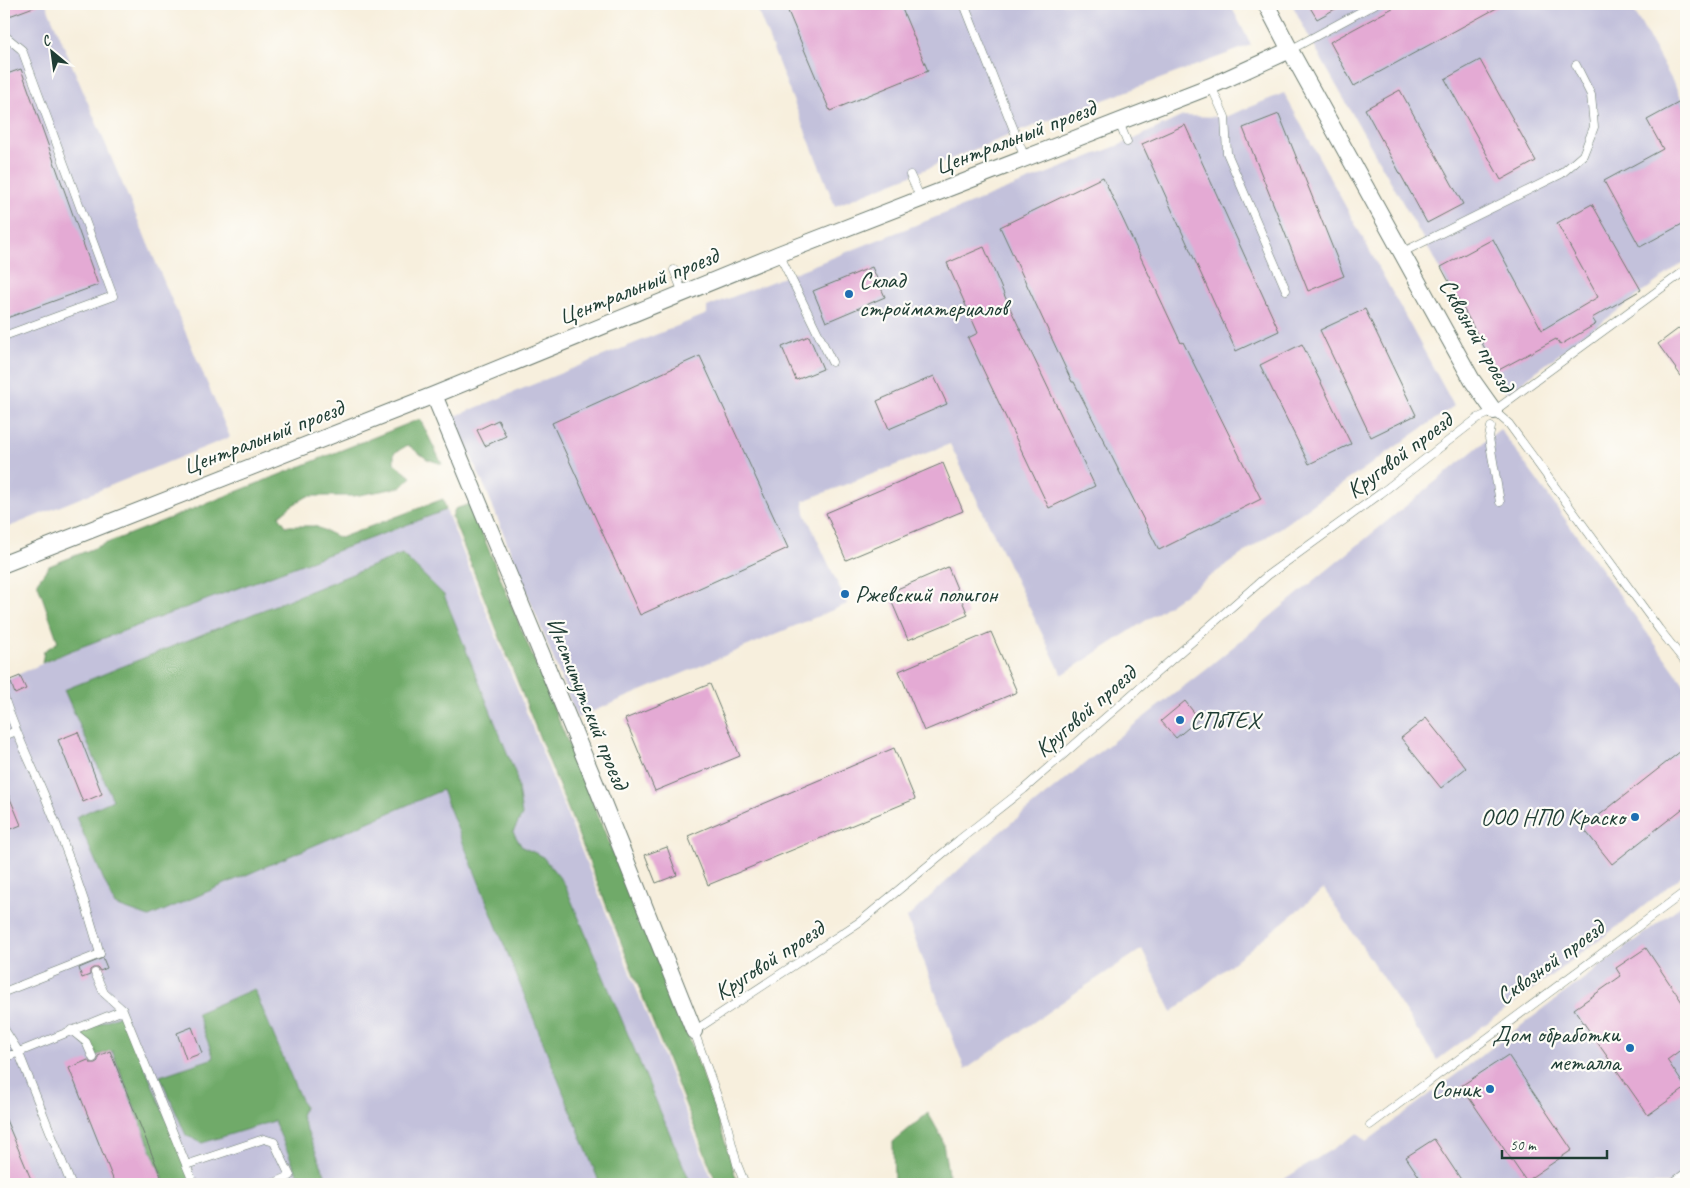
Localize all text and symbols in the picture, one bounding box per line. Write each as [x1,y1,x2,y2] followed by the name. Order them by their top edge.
[28,28,78,78] north arrow
[39,31,55,50] text: С
[930,92,1102,181] street label: Центральный проезд
[554,239,725,332] street label: Центральный проезд
[859,265,1012,323] place label: Склад стройматериалов
[1432,273,1523,399] street label: Сквозной проезд
[843,288,855,300] marker: Склад стройматериалов
[178,392,350,481] street label: Центральный проезд
[1340,404,1460,505] street label: Круговой проезд
[855,579,1000,609] place label: Ржевский полигон
[839,588,851,600] marker: Ржевский полигон
[540,613,637,796] street label: Институтский проезд
[1028,657,1144,763] street label: Круговой проезд
[1190,705,1263,735] place label: СПбТЕХ
[1174,714,1186,726] marker: СПбТЕХ
[1480,802,1628,832] place label: ООО НПО Краско
[1629,811,1641,823] marker: ООО НПО Краско
[1490,911,1612,1011] street label: Сквозной проезд
[708,912,832,1007] street label: Круговой проезд
[1492,1019,1622,1077] place label: Дом обработки металла
[1624,1042,1636,1054] marker: Дом обработки металла
[1431,1074,1482,1104] place label: Соник
[1484,1083,1496,1095] marker: Соник
[1502,1128,1608,1160] scale bar
[1510,1136,1537,1155] text: 50 m

